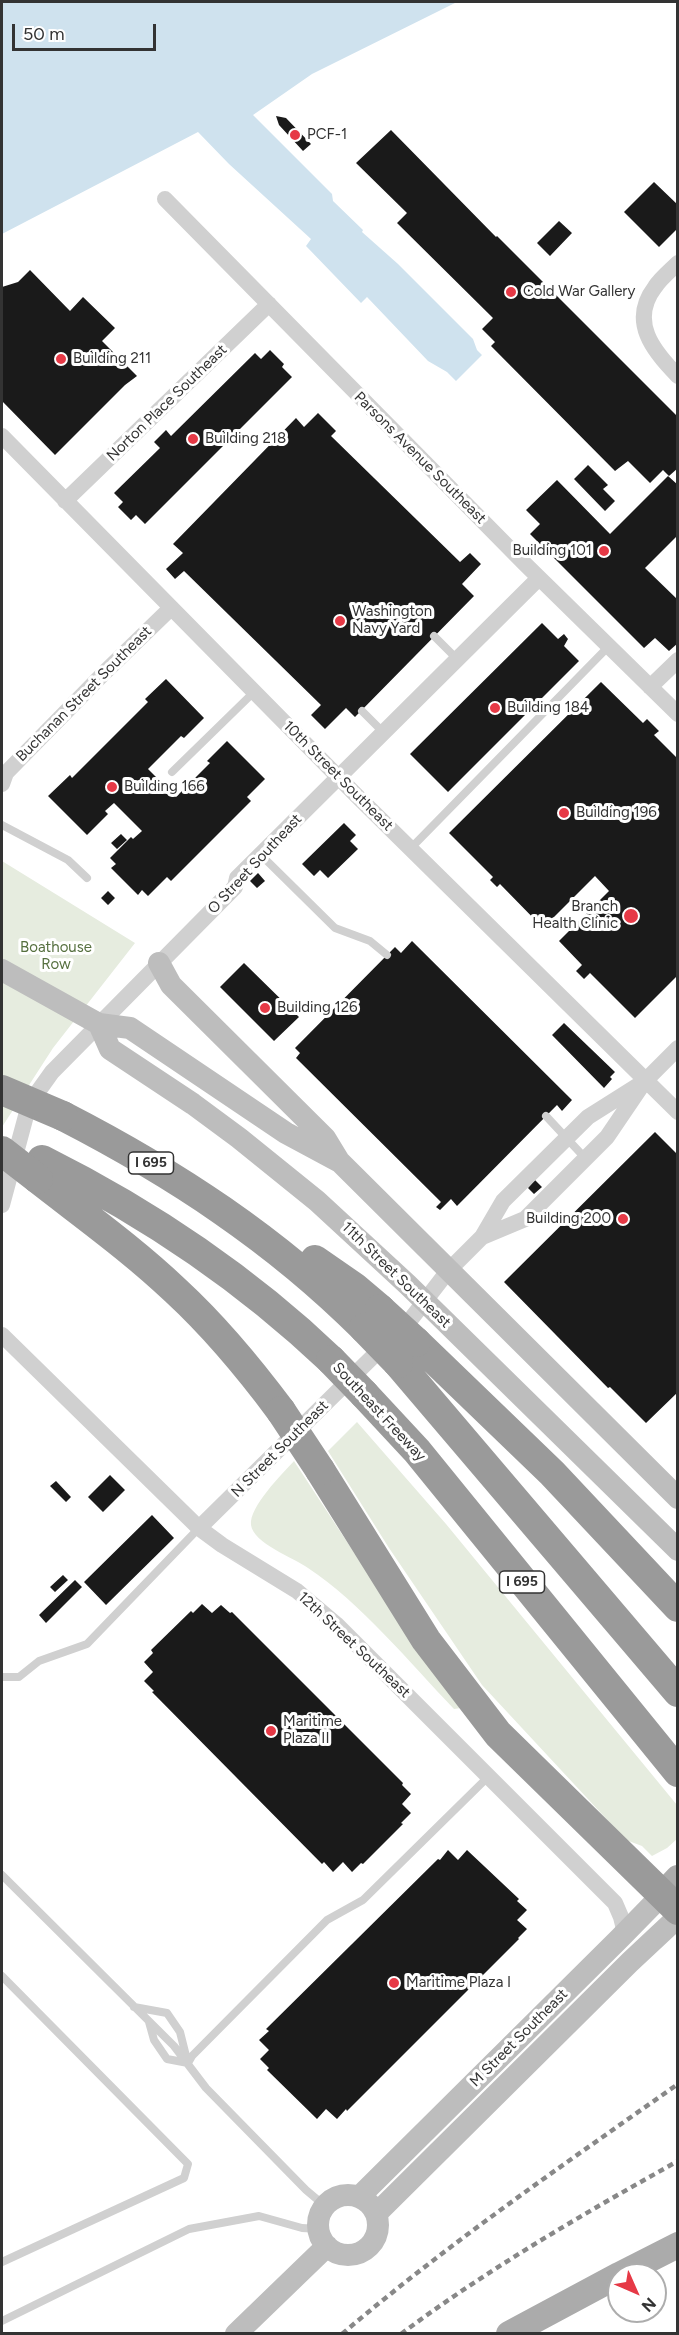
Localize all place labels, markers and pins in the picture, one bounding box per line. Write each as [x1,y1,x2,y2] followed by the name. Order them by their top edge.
[307,126,347,144] place label: PCF-1
[288,128,302,142] marker: PCF-1
[523,283,635,301] place label: Cold War Gallery
[504,285,518,299] marker: Cold War Gallery
[73,350,151,368] place label: Building 211
[54,352,68,366] marker: Building 211
[205,430,286,448] place label: Building 218
[186,432,200,446] marker: Building 218
[513,542,592,560] place label: Building 101
[597,544,611,558] marker: Building 101
[352,603,432,638] place label: Washington Navy Yard
[333,614,347,628] marker: Washington Navy Yard
[507,699,589,717] place label: Building 184
[488,701,502,715] marker: Building 184
[124,778,205,796] place label: Building 166
[105,780,119,794] marker: Building 166
[576,804,657,822] place label: Building 196
[557,806,571,820] marker: Building 196
[532,898,618,933] place label: Branch Health Clinic
[622,907,640,925] marker: Branch Health Clinic
[277,999,358,1017] place label: Building 126
[258,1001,272,1015] marker: Building 126
[526,1210,611,1228] place label: Building 200
[616,1212,630,1226] marker: Building 200
[283,1713,342,1748] place label: Maritime Plaza II
[264,1724,278,1738] marker: Maritime Plaza II
[406,1974,511,1992] place label: Maritime Plaza I
[387,1976,401,1990] marker: Maritime Plaza I

